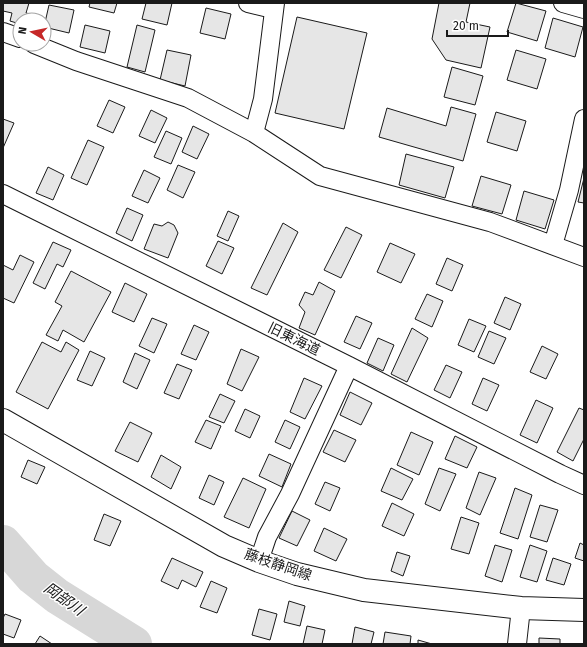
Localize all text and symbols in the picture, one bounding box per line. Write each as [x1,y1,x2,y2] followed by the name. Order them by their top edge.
[12,12,52,52] north arrow
[447,12,508,38] scale bar
[453,19,479,33] text: 20 m
[16,26,30,35] text: N
[265,319,323,359] street label: 旧東海道
[242,546,314,584] street label: 藤枝静岡線
[40,579,89,620] water label: 岡部川

